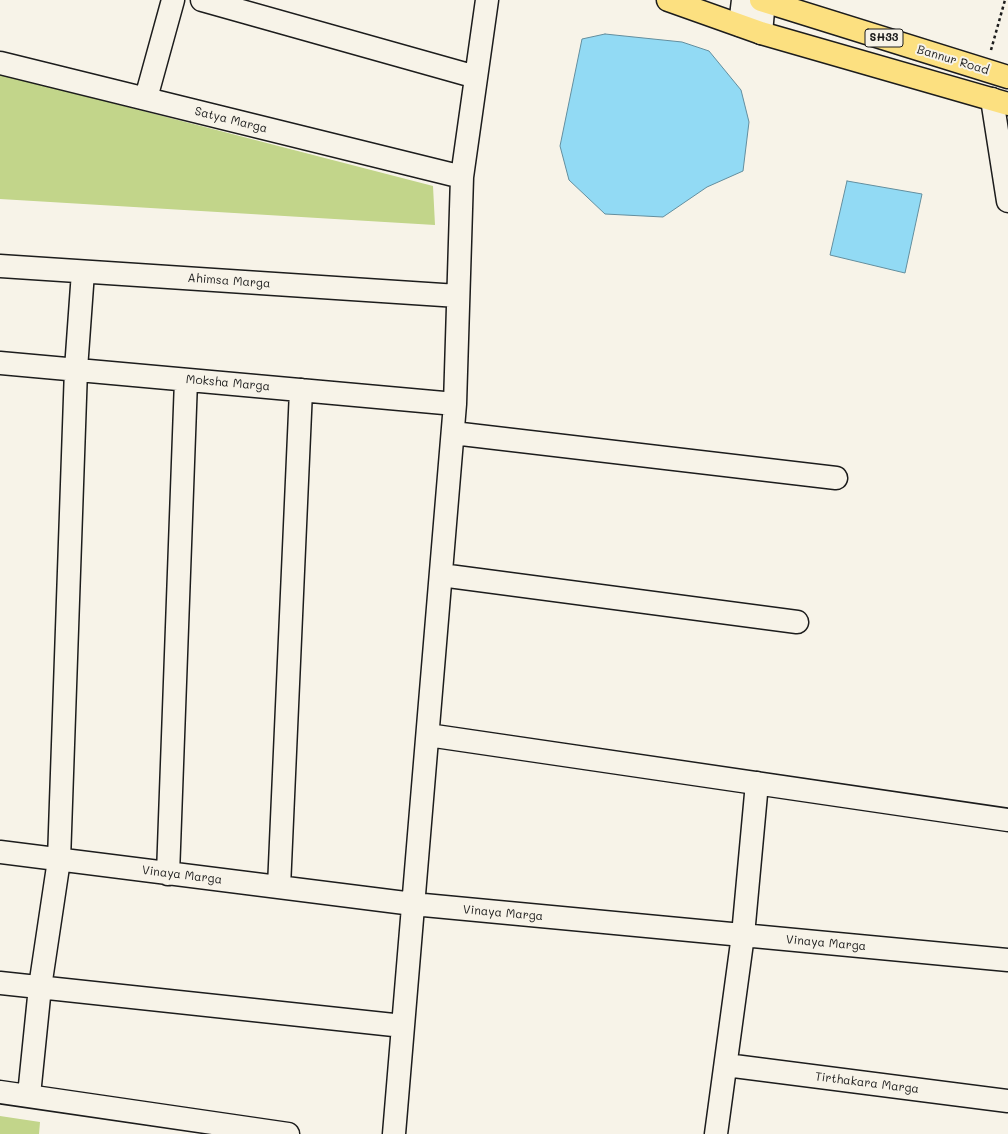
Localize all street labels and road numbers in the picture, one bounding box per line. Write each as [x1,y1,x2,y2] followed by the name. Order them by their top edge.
[865,29,903,47] road number: SH33
[915,42,991,78] street label: Bannur Road
[193,104,269,136] street label: Satya Marga
[187,271,271,291] street label: Ahimsa Marga
[185,372,271,394] street label: Moksha Marga
[141,863,223,887] street label: Vinaya Marga
[462,902,544,924] street label: Vinaya Marga
[785,932,867,954] street label: Vinaya Marga
[814,1069,920,1097] street label: Tirthakara Marga

